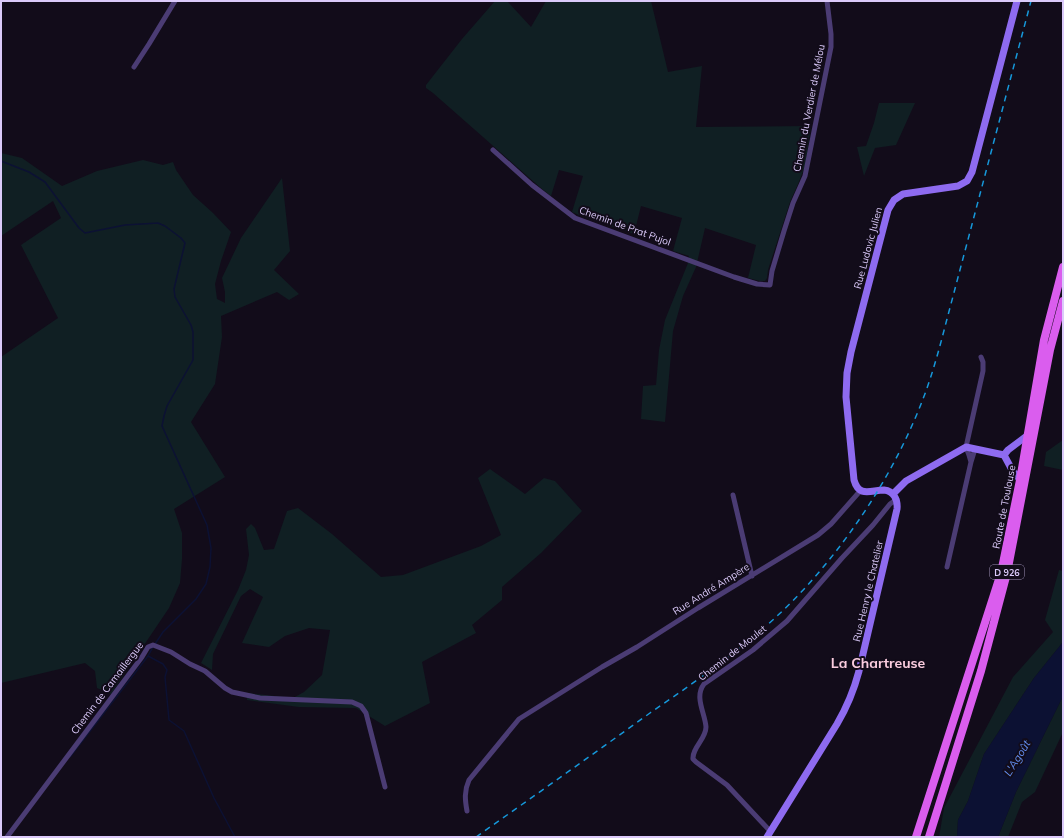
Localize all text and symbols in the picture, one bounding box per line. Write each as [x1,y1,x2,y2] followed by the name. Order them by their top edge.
[790,43,828,173] street label: Chemin du Verdier de Mélou
[577,203,673,249] street label: Chemin de Prat Pujol
[851,206,885,290] street label: Rue Ludovic Julien
[990,464,1018,550] street label: Route de Toulouse
[850,539,886,643] street label: Rue Henry le Chatelier
[670,560,752,618] street label: Rue André Ampère
[990,565,1024,579] road number: D 926
[695,622,769,684] street label: Chemin de Moulet
[68,639,146,737] street label: Chemin de Camaillergue
[831,654,926,672] district label: La Chartreuse
[1001,737,1034,778] water label: L'Agoût

